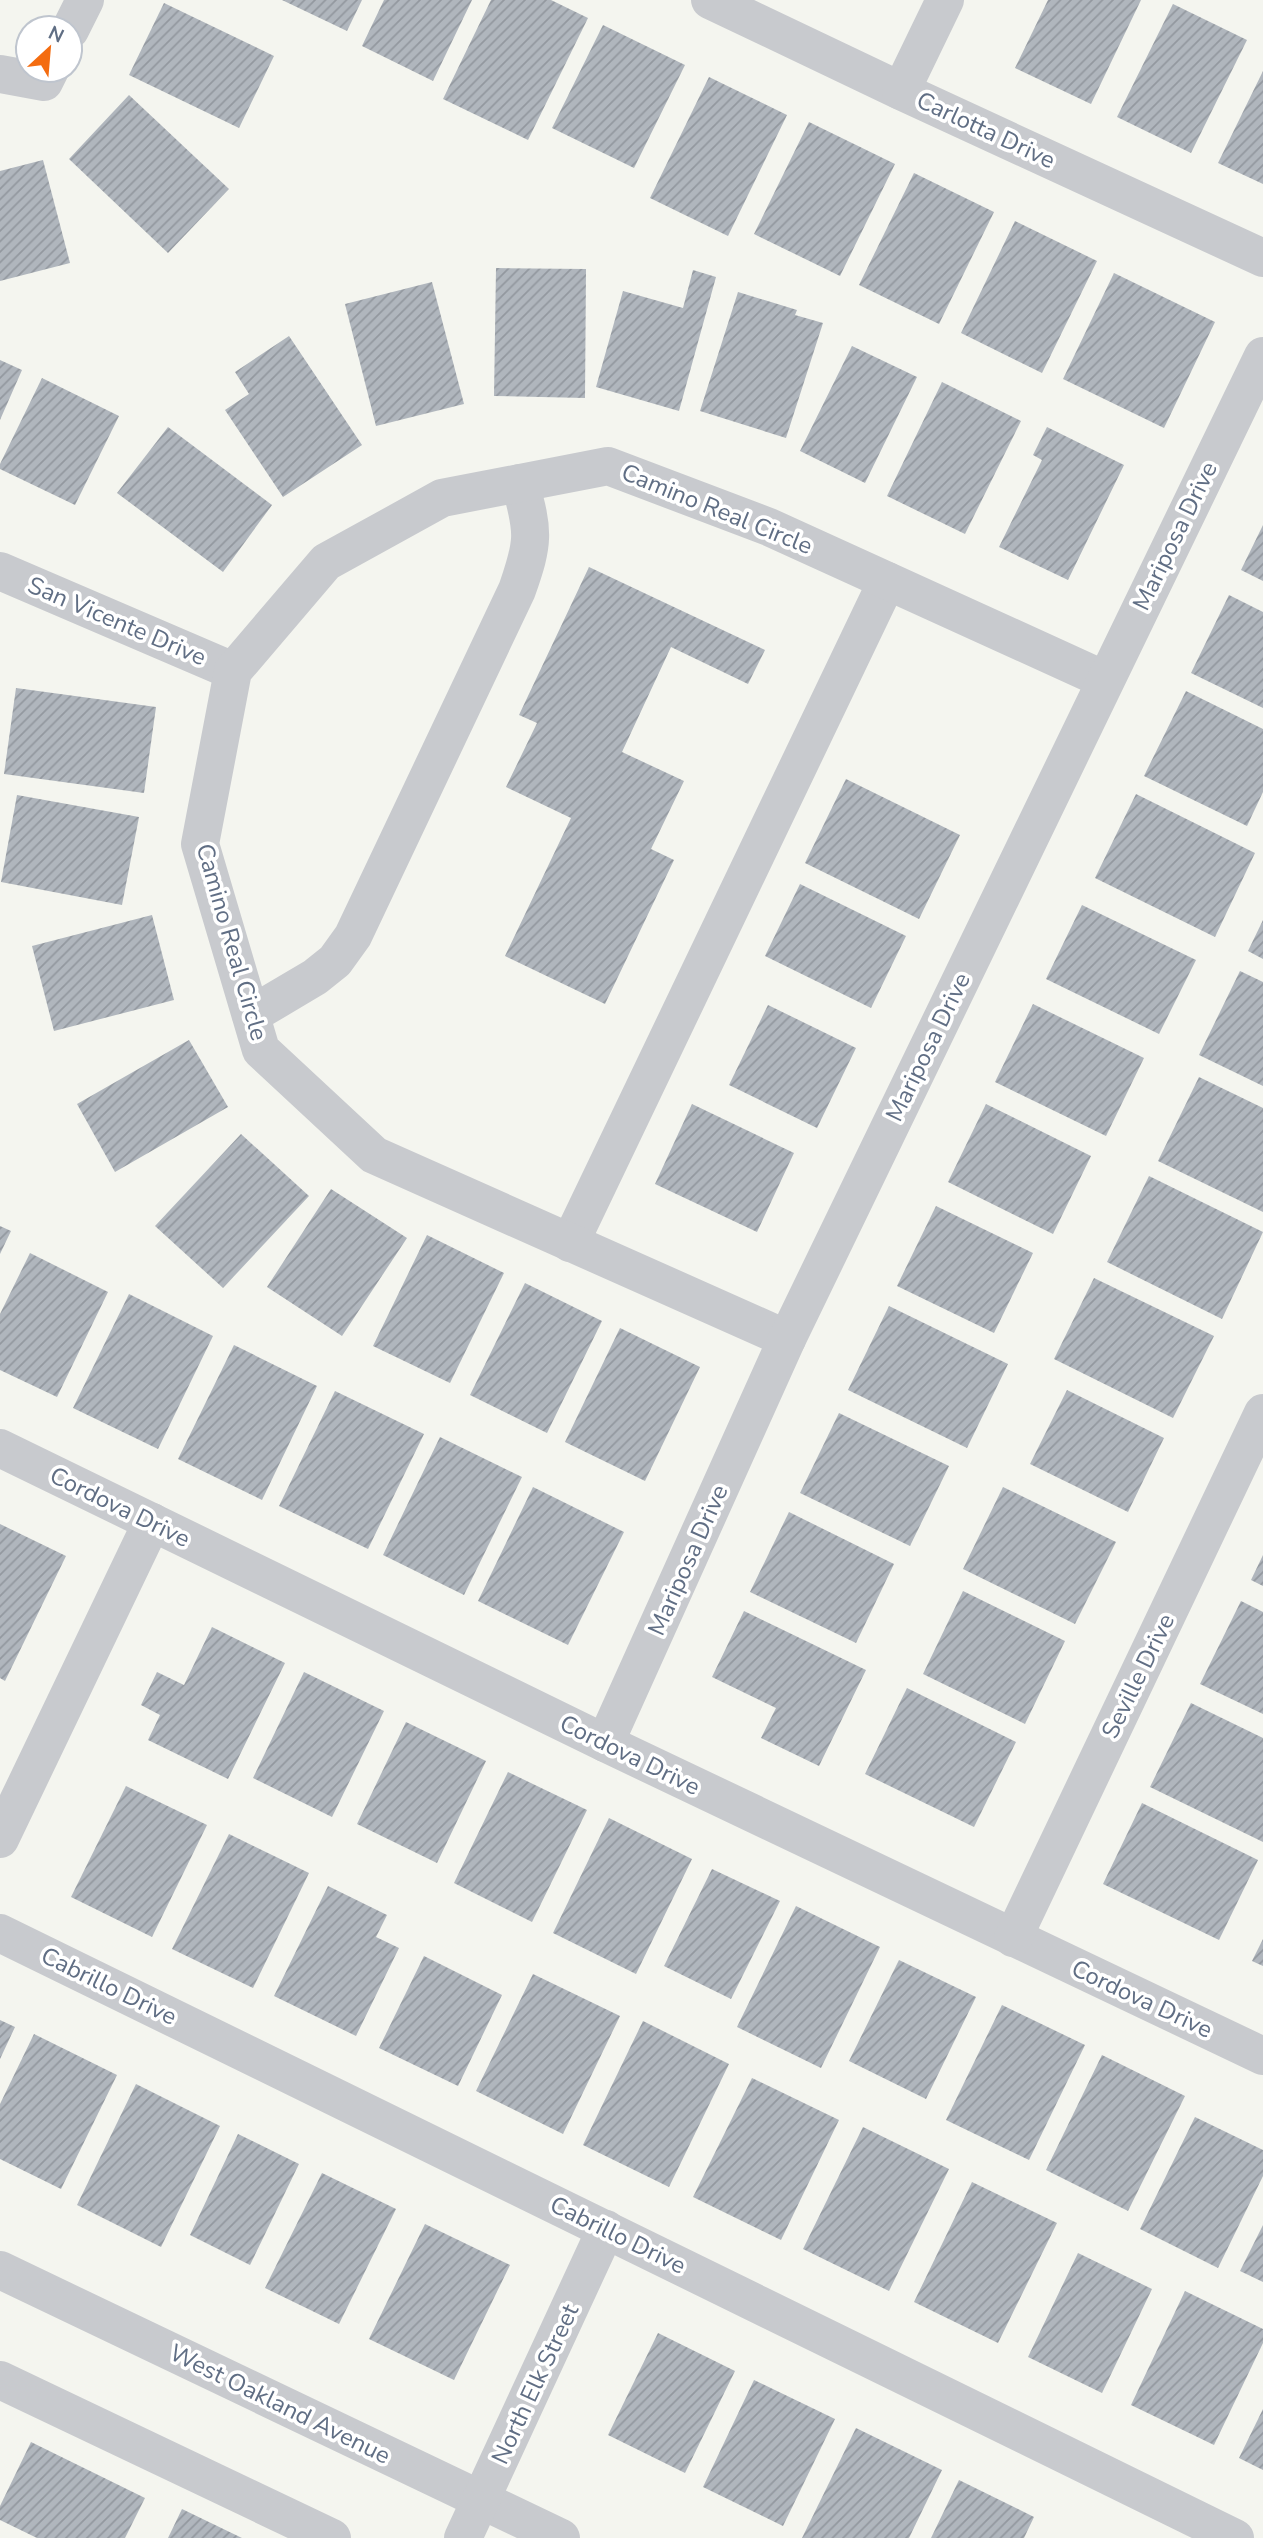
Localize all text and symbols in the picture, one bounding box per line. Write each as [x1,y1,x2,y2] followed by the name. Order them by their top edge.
[14,14,84,84] north arrow
[44,20,68,49] text: N
[911,84,1061,176] street label: Carlotta Drive
[617,456,817,562] street label: Camino Real Circle
[1125,456,1225,616] street label: Mariposa Drive
[23,569,211,673] street label: San Vicente Drive
[189,840,275,1044] street label: Camino Real Circle
[878,967,978,1127] street label: Mariposa Drive
[45,1459,195,1555] street label: Cordova Drive
[640,1479,736,1641] street label: Mariposa Drive
[1094,1608,1182,1744] street label: Seville Drive
[555,1707,705,1803] street label: Cordova Drive
[36,1939,182,2033] street label: Cabrillo Drive
[1066,1952,1218,2046] street label: Cordova Drive
[545,2188,691,2282] street label: Cabrillo Drive
[484,2298,586,2469] street label: North Elk Street
[164,2337,396,2471] street label: West Oakland Avenue

